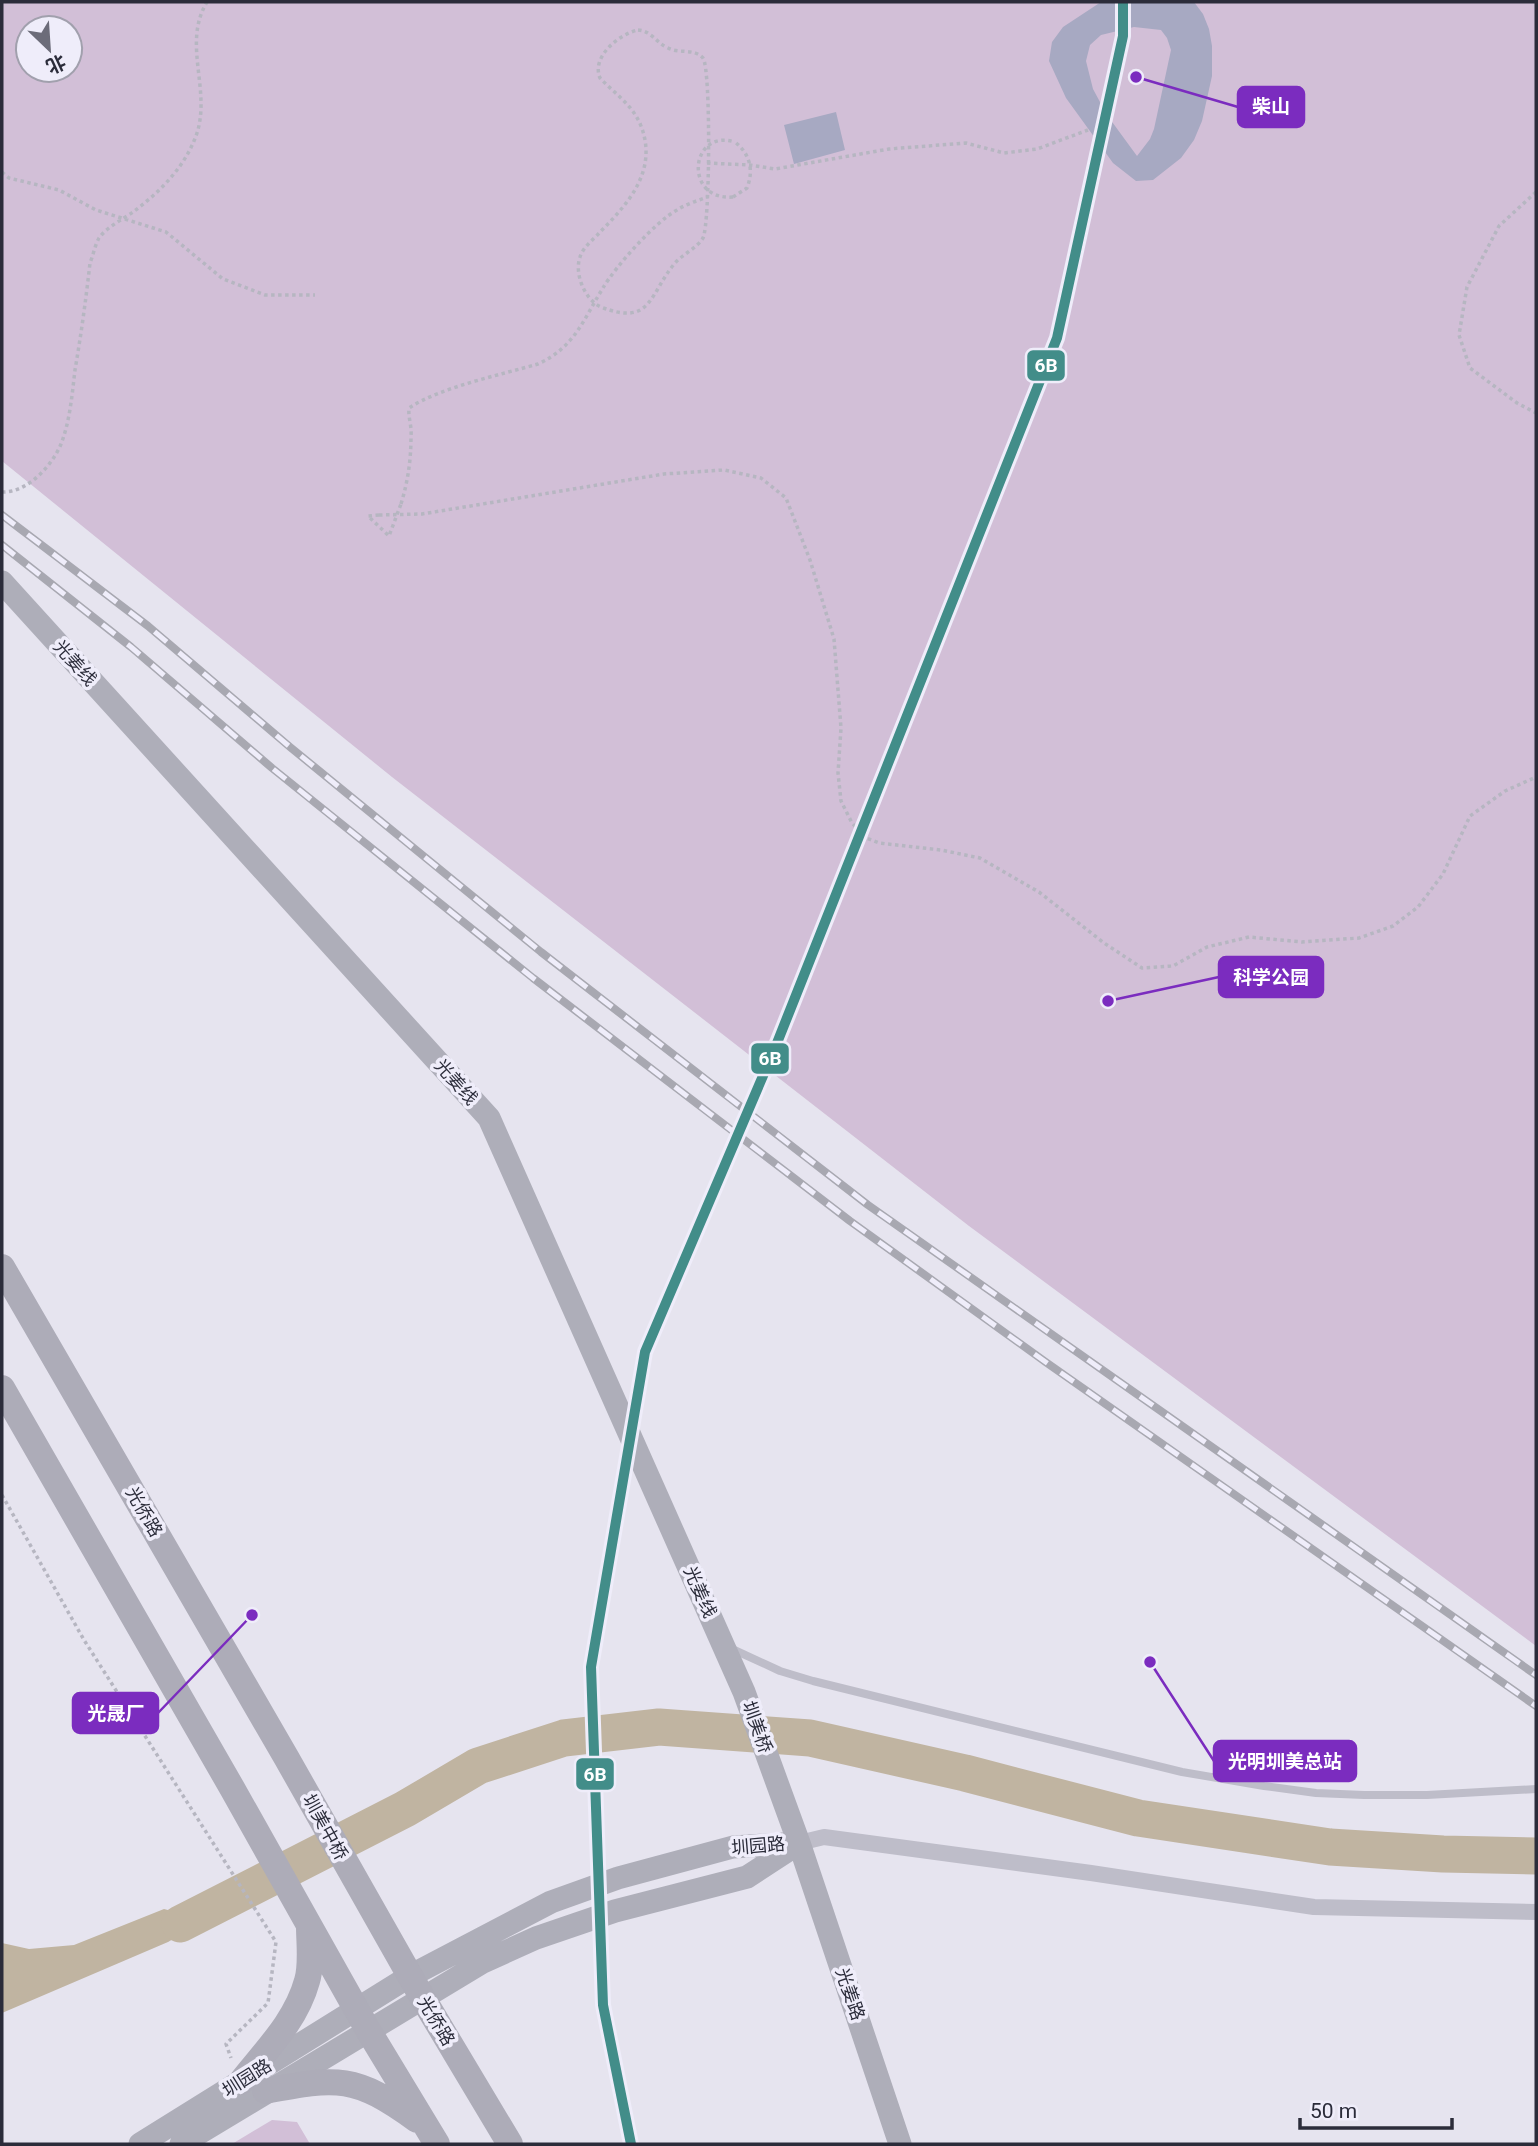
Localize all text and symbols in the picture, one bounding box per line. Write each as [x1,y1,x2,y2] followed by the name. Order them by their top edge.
[14,14,84,84] north arrow
[42,50,69,78] text: 北
[1238,87,1304,127] callout: 柴山
[1252,95,1290,118] text: 柴山
[1026,349,1066,382] line badge: 6B
[1034,354,1058,377] text: 6B
[50,636,101,690] street label: 光姜线
[1219,957,1323,997] callout: 科学公园
[1233,966,1309,989] text: 科学公园
[750,1042,790,1075] line badge: 6B
[758,1047,782,1070] text: 6B
[431,1055,482,1109] street label: 光姜线
[122,1483,167,1540] street label: 光侨路
[680,1563,721,1621] street label: 光姜线
[73,1693,158,1733] callout: 光晟厂
[738,1698,777,1756] street label: 圳美桥
[87,1702,145,1725] text: 光晟厂
[1214,1741,1356,1781] callout: 光明圳美总站
[1228,1750,1342,1773] text: 光明圳美总站
[575,1757,615,1791] line badge: 6B
[583,1763,607,1786] text: 6B
[299,1790,352,1863] street label: 圳美中桥
[730,1833,786,1858] street label: 圳园路
[832,1965,869,2023] street label: 光姜路
[414,1992,459,2049] street label: 光侨路
[218,2054,275,2101] street label: 圳园路
[1300,2086,1452,2130] scale bar
[1310,2099,1357,2123] text: 50 m

